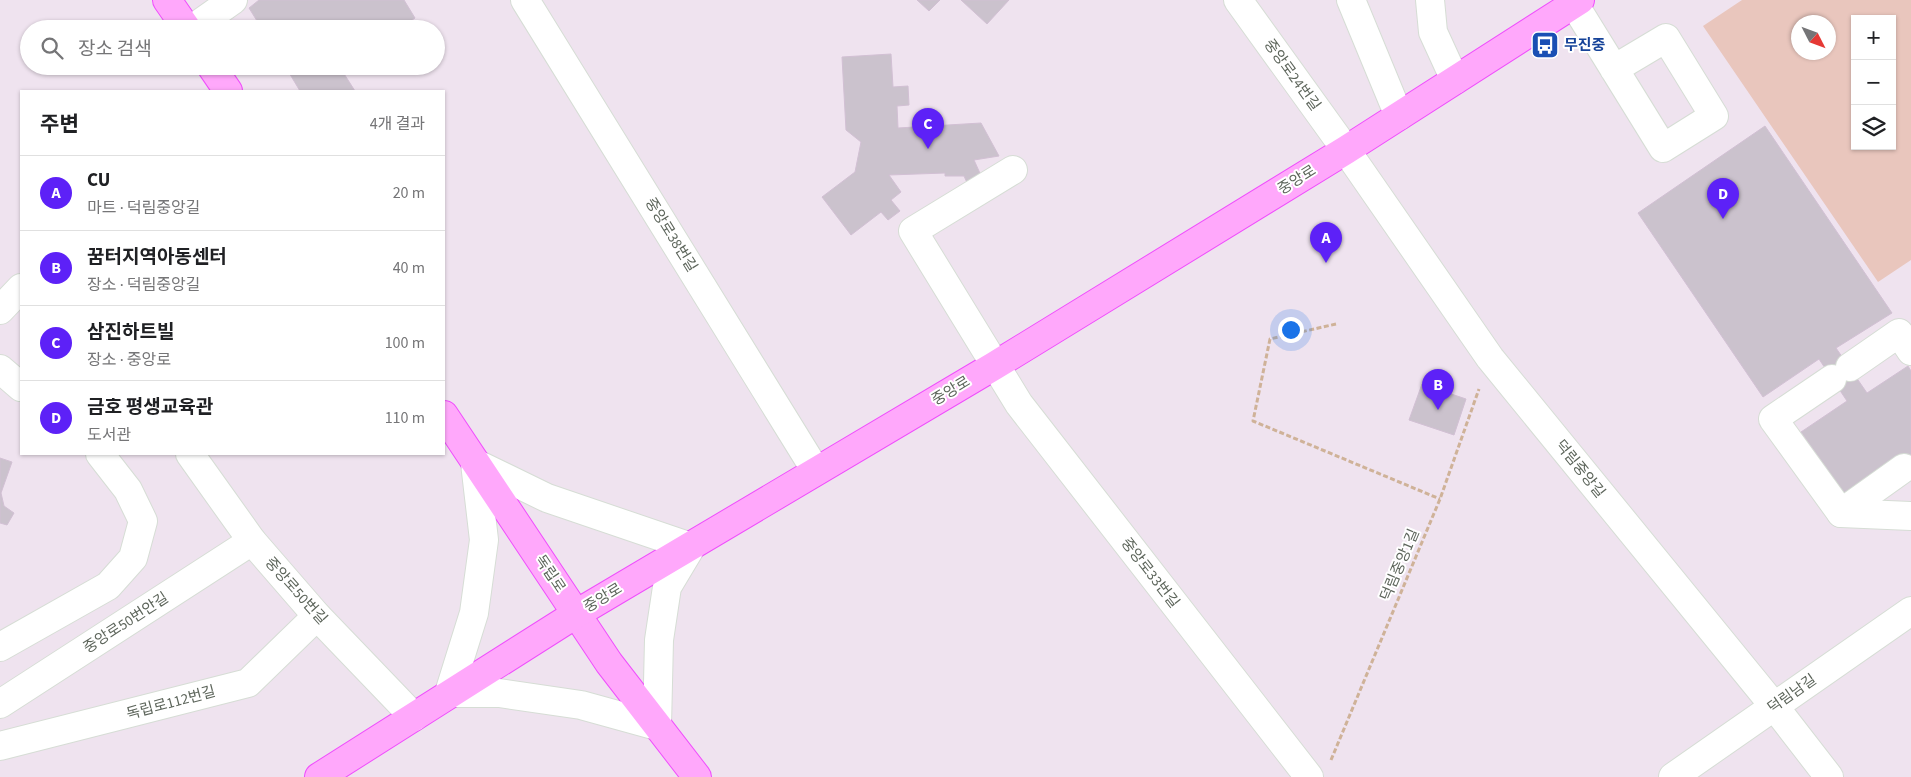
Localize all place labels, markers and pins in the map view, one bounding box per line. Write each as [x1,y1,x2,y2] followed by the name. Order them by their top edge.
[1530,30,1560,60] bus stop icon: 무진중
[1564,35,1606,56] place label: 무진중
[912,108,944,149] pin: C
[1707,178,1739,219] pin: D
[1310,222,1342,263] pin: A
[1422,369,1454,410] pin: B

